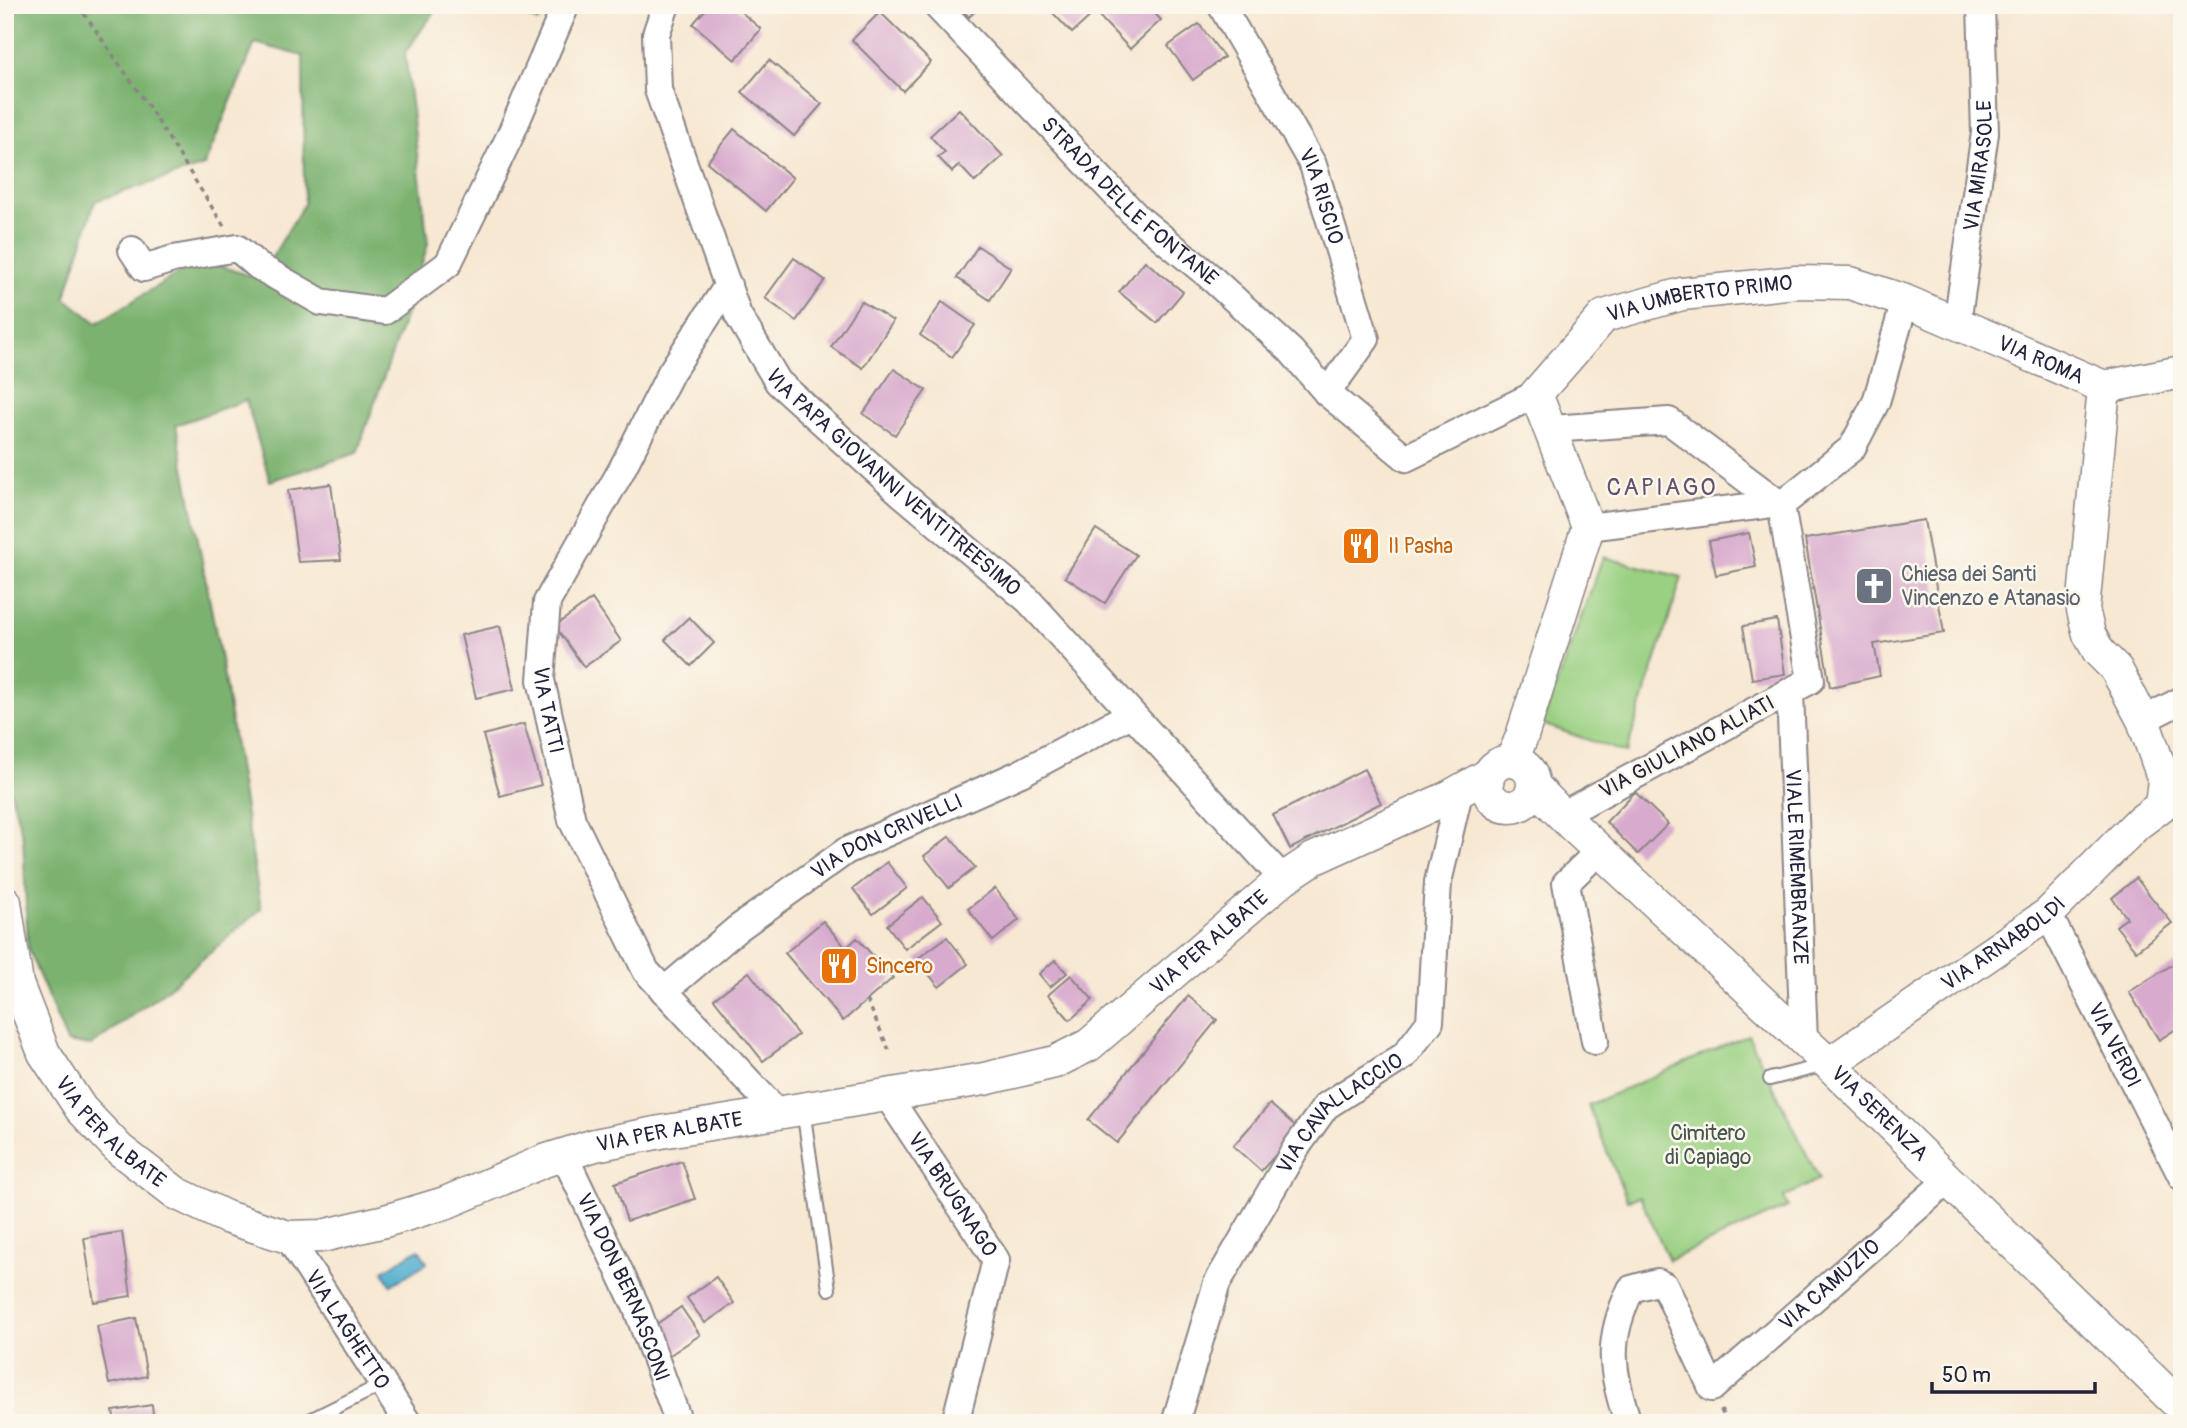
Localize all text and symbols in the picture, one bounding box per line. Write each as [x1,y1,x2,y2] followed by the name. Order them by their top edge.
[1957,100,1999,233] street label: VIA MIRASOLE
[1035,111,1224,291] street label: STRADA DELLE FONTANE
[1293,143,1350,247] street label: VIA RISCIO
[1604,269,1794,328] street label: VIA UMBERTO PRIMO
[1994,329,2088,390] street label: VIA ROMA
[759,363,1027,602] street label: VIA PAPA GIOVANNI VENTITREESIMO
[1606,473,1718,502] district label: CAPIAGO
[1340,525,1382,567] restaurant icon: Il Pasha
[1388,533,1453,560] place label: Il Pasha
[1901,561,2080,612] place label: Chiesa dei Santi Vincenzo e Atanasio
[1853,565,1895,607] church icon: Chiesa dei Santi Vincenzo e Atanasio
[527,665,570,756] street label: VIA TATTI
[1595,689,1779,805] street label: VIA GIULIANO ALIATI
[1780,768,1814,965] street label: VIALE RIMEMBRANZE
[806,787,967,885] street label: VIA DON CRIVELLI
[1144,884,1274,1001] street label: VIA PER ALBATE
[1936,891,2071,997] street label: VIA ARNABOLDI
[818,945,860,987] restaurant icon: Sincero
[866,953,933,980] place label: Sincero
[2082,998,2148,1092] street label: VIA VERDI
[1270,1047,1408,1179] street label: VIA CAVALLACCIO
[1825,1060,1934,1167] street label: VIA SERENZA
[49,1071,171,1194] street label: VIA PER ALBATE
[594,1105,745,1158] street label: VIA PER ALBATE
[1665,1120,1751,1171] park label: Cimitero di Capiago
[902,1127,1003,1262] street label: VIA BRUGNAGO
[571,1189,676,1385] street label: VIA DON BERNASCONI
[1773,1233,1885,1336] street label: VIA CAMUZIO
[299,1265,396,1394] street label: VIA LAGHETTO
[1932,1351,2094,1395] scale bar
[1942,1362,1991,1389] text: 50 m

